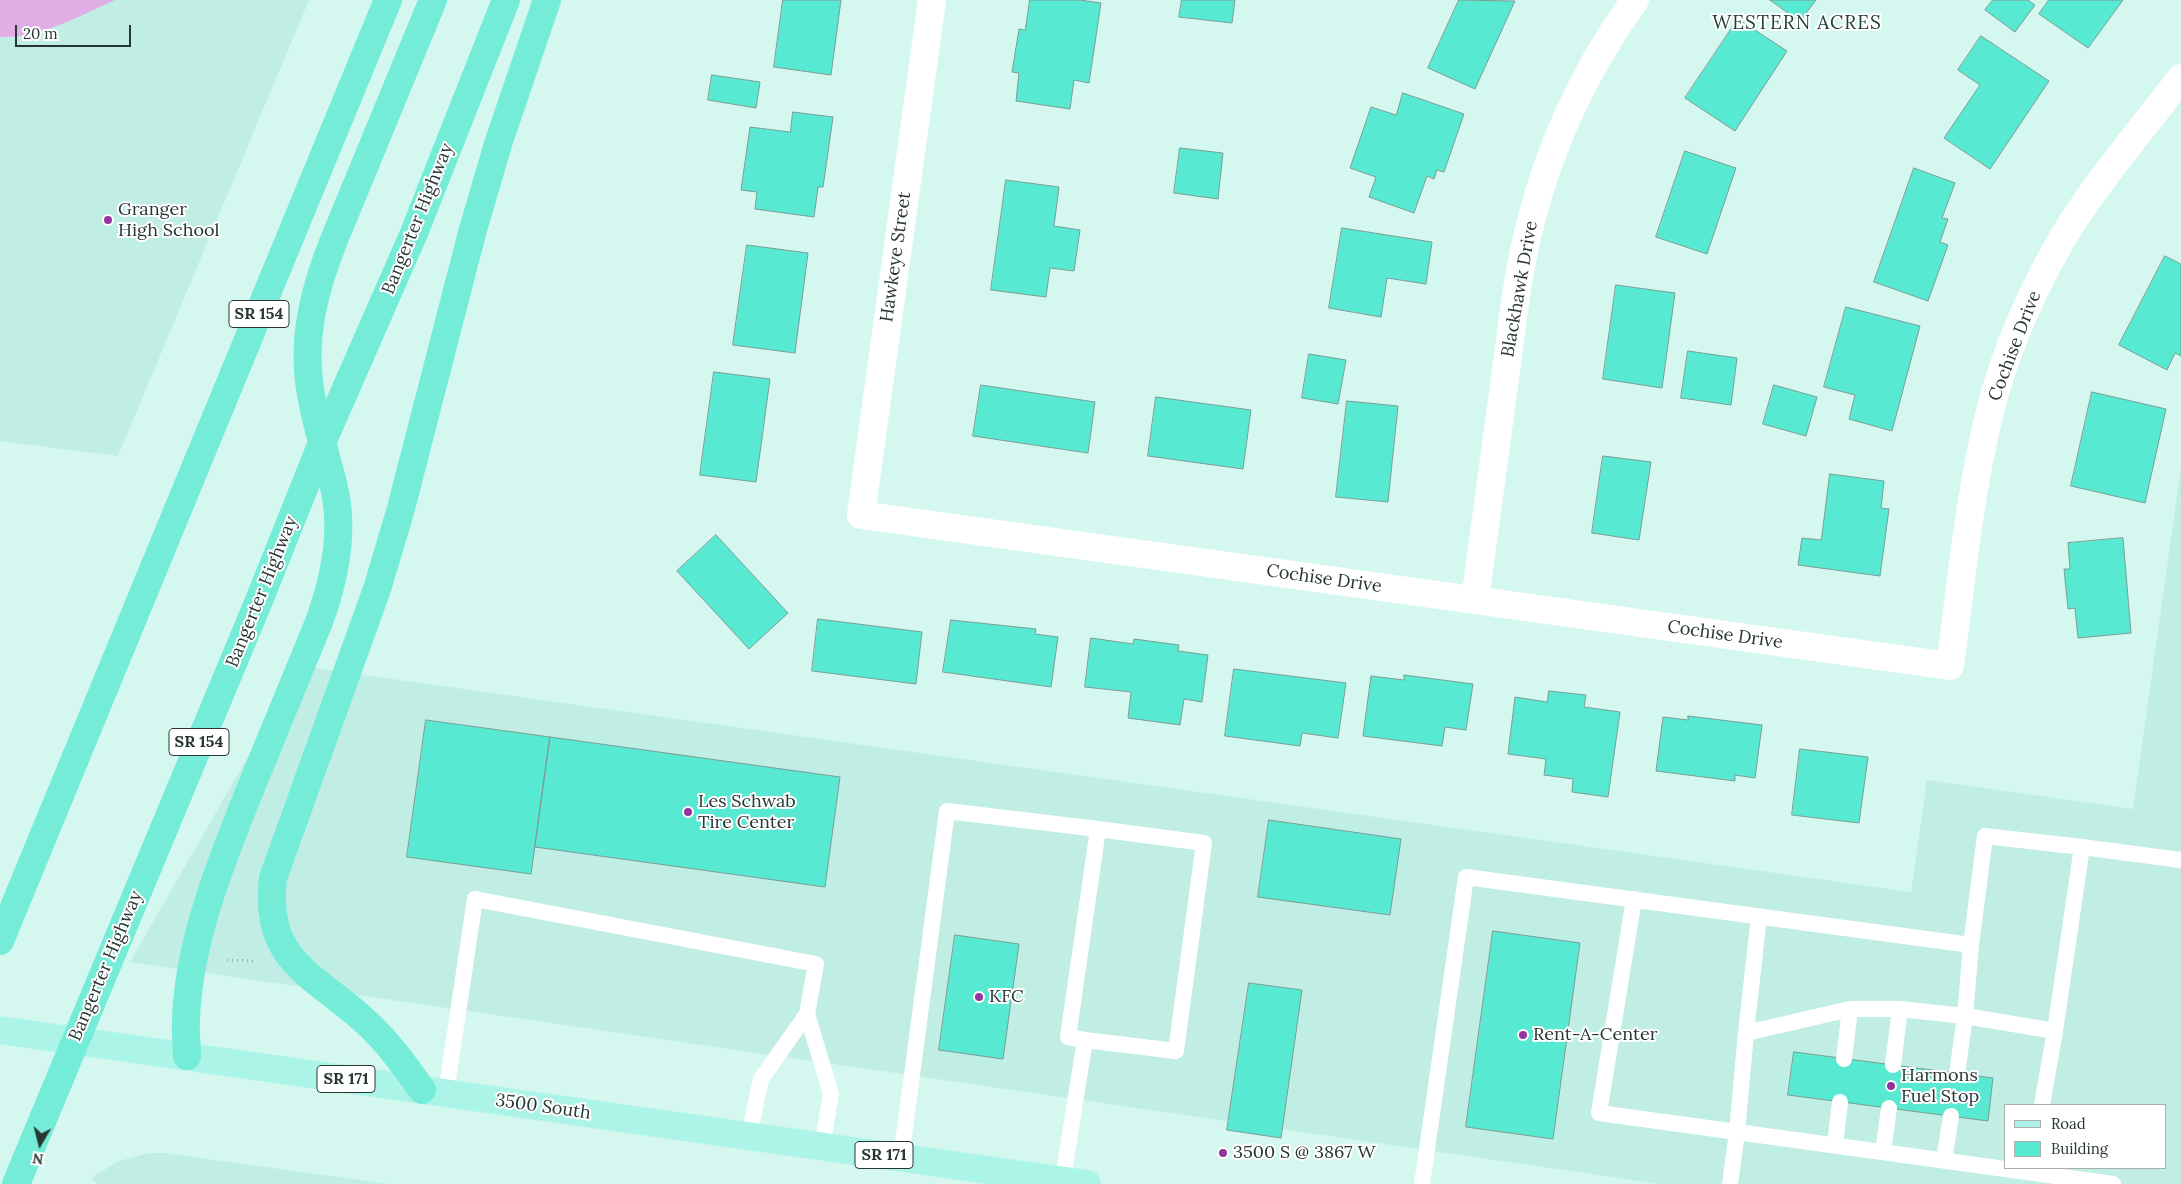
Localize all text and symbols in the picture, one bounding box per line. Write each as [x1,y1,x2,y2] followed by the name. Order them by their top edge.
[1711,13,1883,35] district label: WESTERN ACRES
[18,15,134,47] scale bar
[23,24,58,43] text: 20 m
[378,140,458,298] street label: Bangerter Highway
[876,190,916,324] street label: Hawkeye Street
[118,199,219,242] place label: Granger High School
[102,214,114,226] marker: Granger High School
[1497,219,1543,359] street label: Blackhawk Drive
[1984,288,2046,404] street label: Cochise Drive
[229,300,289,328] road number: SR 154
[222,513,302,671] street label: Bangerter Highway
[1265,560,1383,598] street label: Cochise Drive
[1666,616,1784,654] street label: Cochise Drive
[169,729,229,756] road number: SR 154
[698,791,796,834] place label: Les Schwab Tire Center
[682,806,694,818] marker: Les Schwab Tire Center
[65,888,147,1044] street label: Bangerter Highway
[989,986,1024,1008] place label: KFC
[973,991,985,1003] marker: KFC
[1533,1024,1657,1046] place label: Rent-A-Center
[1517,1029,1529,1041] marker: Rent-A-Center
[1901,1065,1979,1108] place label: Harmons Fuel Stop
[317,1066,375,1092] road number: SR 171
[1885,1080,1897,1092] marker: Harmons Fuel Stop
[494,1090,592,1124] street label: 3500 South
[2004,1104,2166,1169] legend
[2051,1114,2086,1133] text: Road
[15,1119,65,1169] north arrow
[2051,1139,2108,1158] text: Building
[855,1142,913,1168] road number: SR 171
[1233,1142,1375,1164] place label: 3500 S @ 3867 W
[1217,1147,1229,1159] marker: 3500 S @ 3867 W
[31,1149,45,1169] text: N

